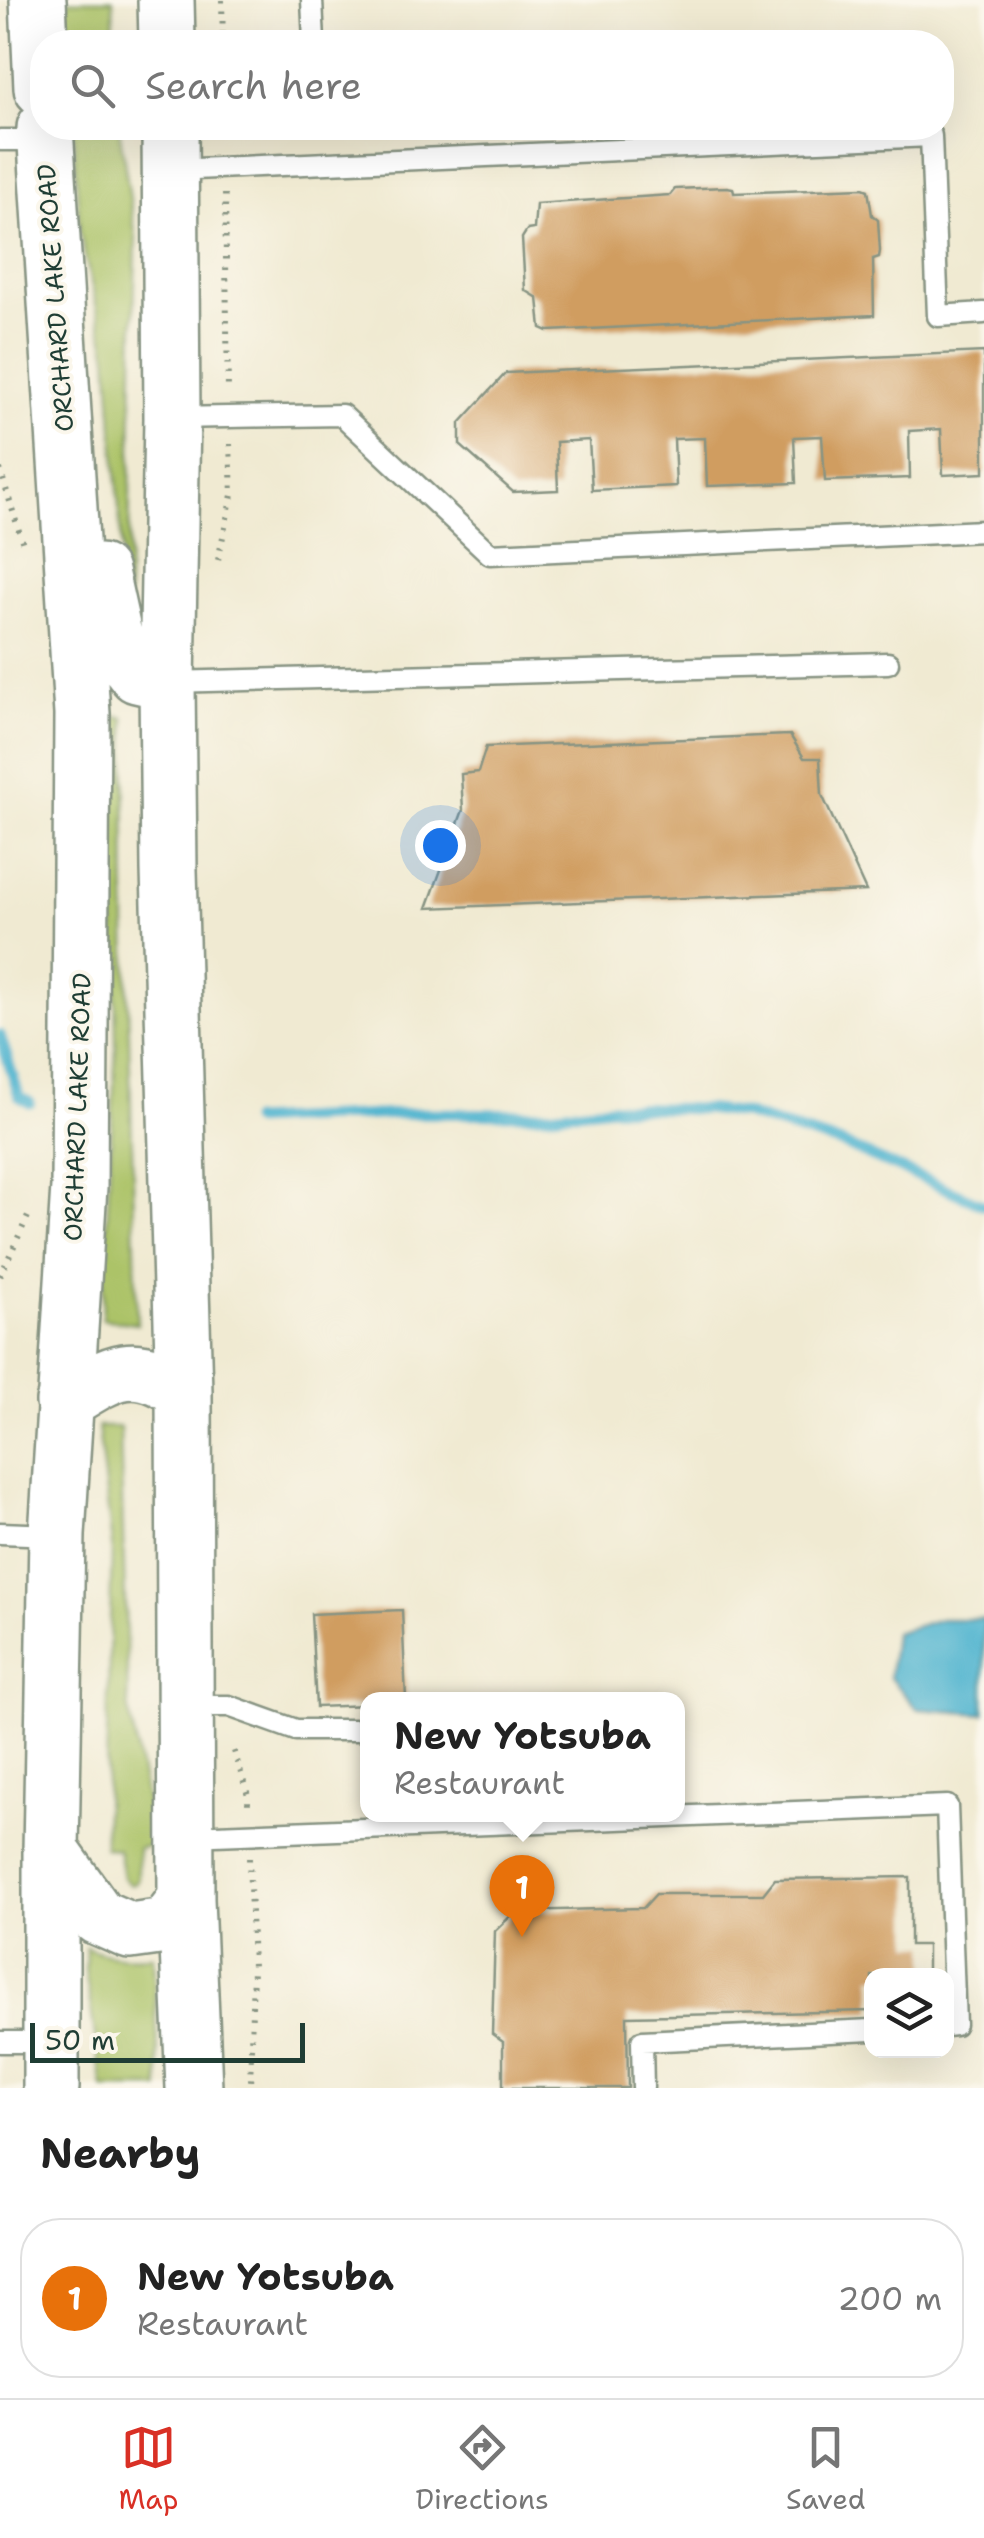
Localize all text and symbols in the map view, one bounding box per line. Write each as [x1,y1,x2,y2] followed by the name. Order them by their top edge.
[30,30,954,140] search box
[65,58,120,113] icon: search
[145,60,362,111] text: Search here
[29,163,81,433] street label: ORCHARD LAKE ROAD
[415,820,466,871] your location
[55,972,99,1242] street label: ORCHARD LAKE ROAD
[360,1692,685,1822] popup
[394,1710,651,1761] text: New Yotsuba
[394,1761,565,1804] text: Restaurant
[490,1854,554,1937] pin: 1
[864,1968,954,2058] map controls
[864,1968,954,2058] button: layers
[30,2018,305,2062] scale bar
[45,2021,115,2059] text: 50 m
[40,2125,200,2181] text: Nearby
[137,2251,394,2302] text: New Yotsuba
[67,2277,82,2320] text: 1
[838,2277,942,2320] text: 200 m
[137,2302,308,2345] text: Restaurant
[119,2420,178,2518] tab: Map
[415,2420,549,2518] tab: Directions
[786,2420,865,2518] tab: Saved

